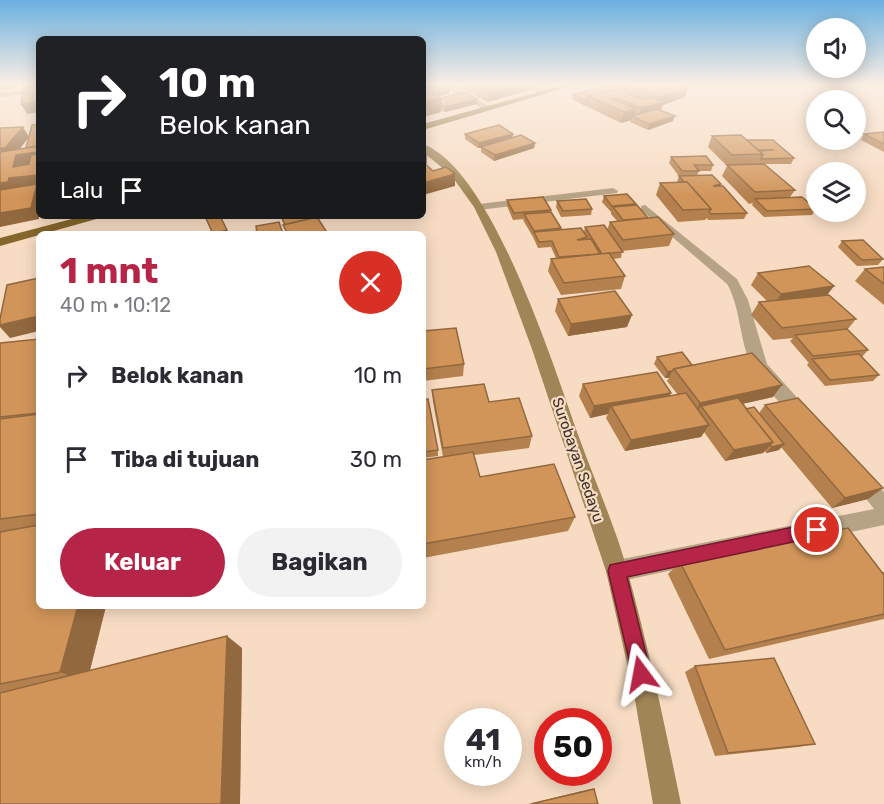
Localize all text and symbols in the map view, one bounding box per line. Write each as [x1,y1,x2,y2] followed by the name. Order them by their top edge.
[806,18,866,222] map controls
[806,18,866,78] button: sound
[159,58,256,108] text: 10 m
[60,60,138,138] icon: right
[806,90,866,150] button: search
[159,109,311,141] text: Belok kanan
[806,162,866,222] button: layers
[115,174,148,207] icon: arrive
[60,177,103,204] text: Lalu
[60,249,158,292] text: 1 mnt
[339,251,402,314] button: close
[60,293,171,317] text: 40 m · 10:12
[60,359,93,392] icon: right
[111,362,244,389] text: Belok kanan
[354,362,402,389] text: 10 m
[548,395,608,525] street label: Surobayan Sedayu
[60,443,93,476] icon: arrive
[111,446,259,473] text: Tiba di tujuan
[350,446,402,473] text: 30 m
[791,504,842,555] pin
[800,513,833,546] icon: arrive
[60,528,225,597] button: Keluar
[237,528,402,597] button: Bagikan
[609,642,673,706] position arrow
[534,708,612,786] speed limit sign: 50
[466,722,500,758] text: 41
[464,753,502,771] text: km/h

